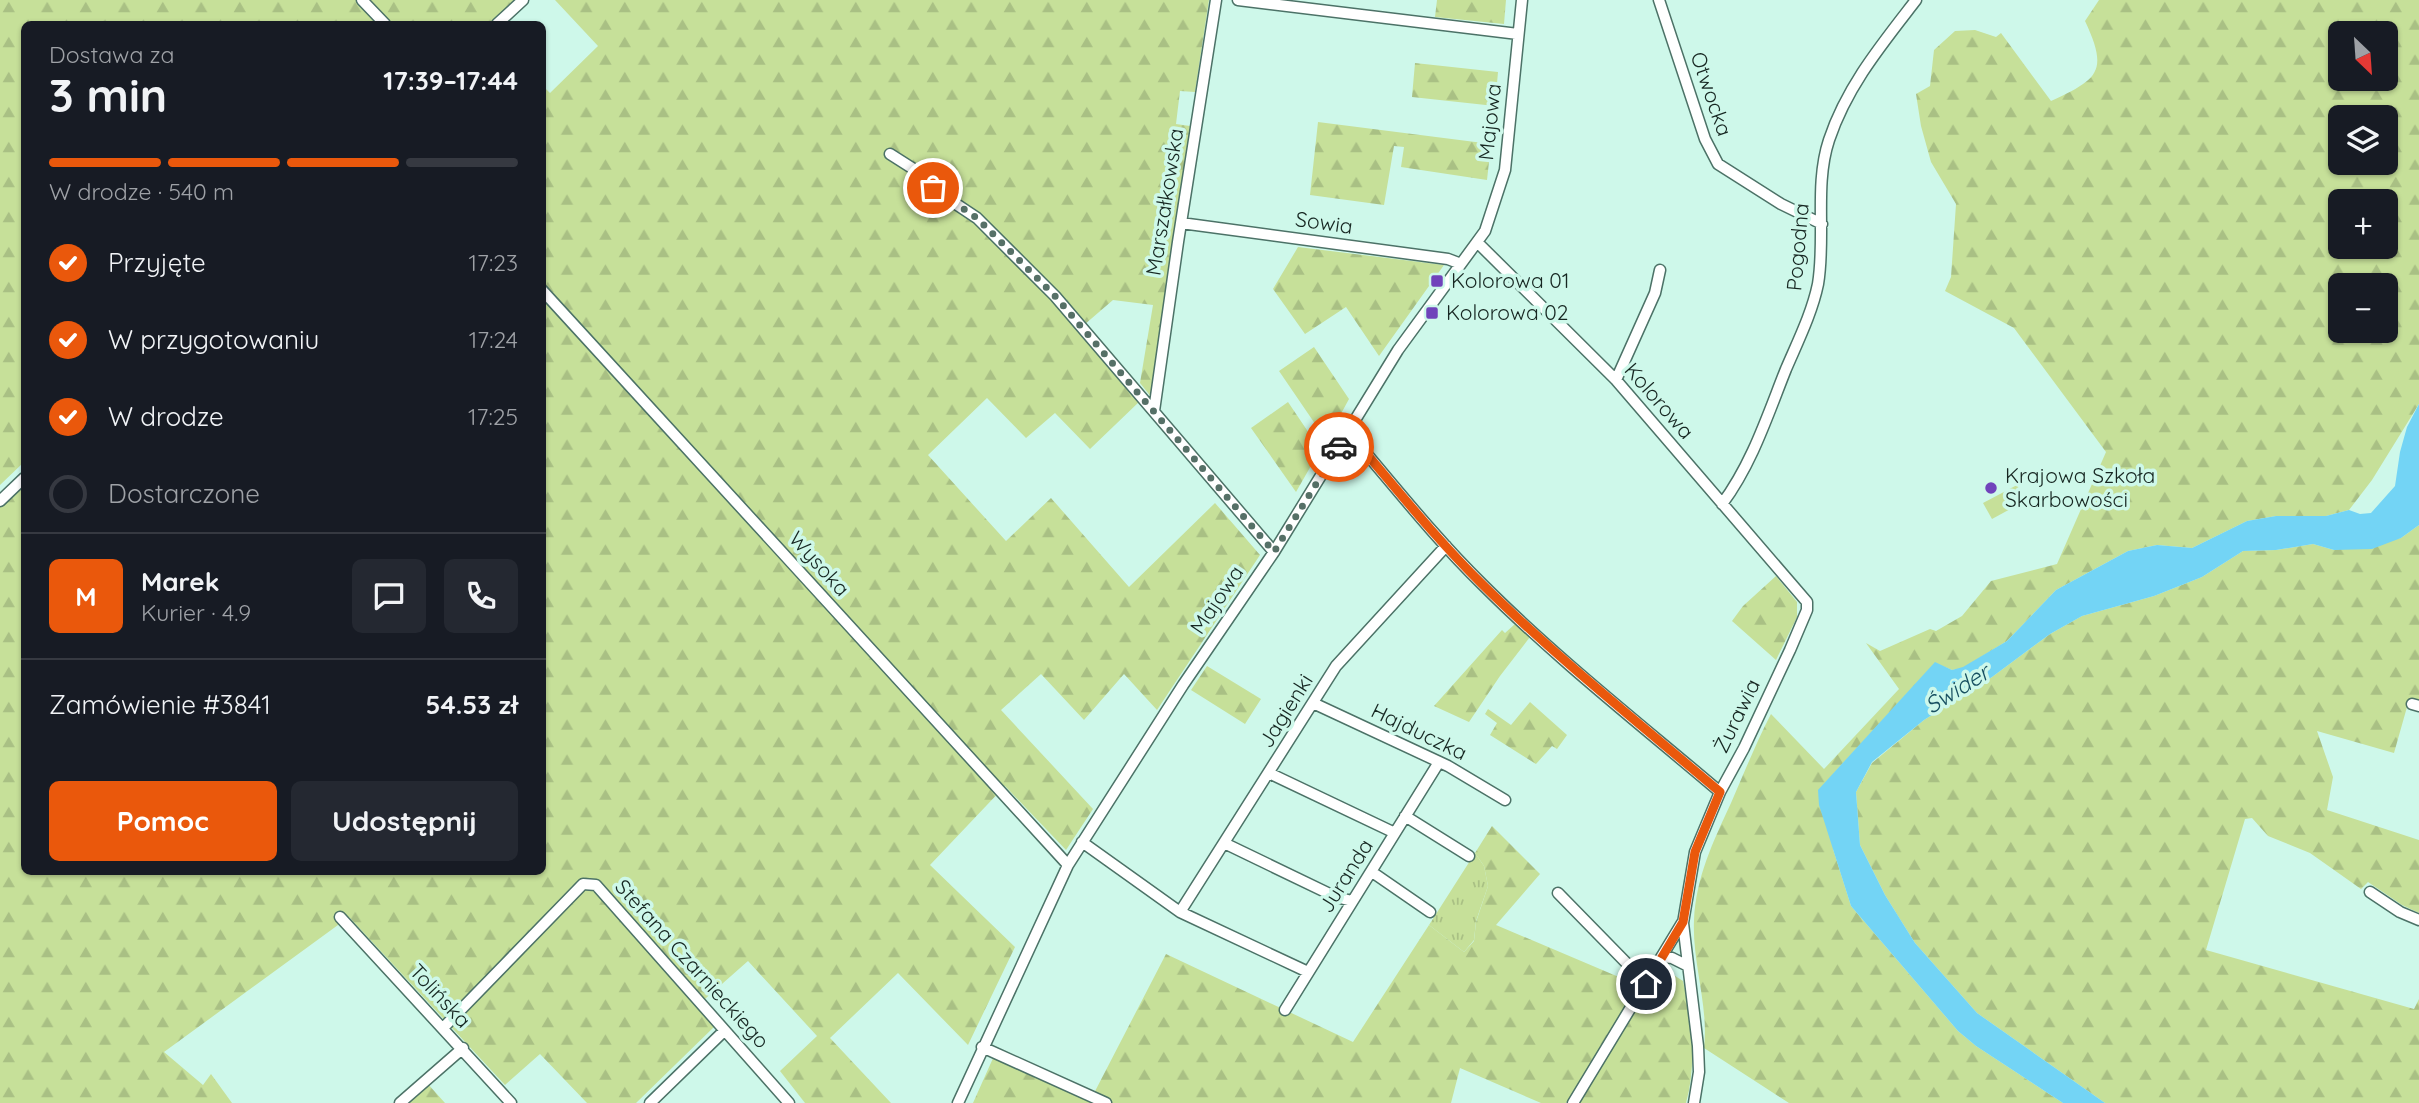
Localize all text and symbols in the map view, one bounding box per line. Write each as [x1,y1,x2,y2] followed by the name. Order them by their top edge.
[2328,21,2398,91] north arrow
[2328,21,2398,343] map controls
[49,40,175,69] text: Dostawa za
[1685,48,1738,139] street label: Otwocka
[383,64,518,97] text: 17:39–17:44
[49,66,167,124] text: 3 min
[1472,82,1506,162] street label: Majowa
[2328,105,2398,175] button: layers
[1140,126,1188,277] street label: Marszałkowska
[903,158,963,218] pin
[914,169,952,207] icon: bag
[49,177,234,206] text: W drodze · 540 m
[2328,189,2398,259] button: +
[1780,202,1814,292] street label: Pogodna
[1294,205,1354,239] street label: Sowia
[49,244,87,282] icon: check
[108,246,206,279] text: Przyjęte
[469,248,518,277] text: 17:23
[1451,267,1570,293] place label: Kolorowa 01
[1429,273,1445,289] marker: Kolorowa 01
[2328,273,2398,343] button: −
[1446,299,1569,325] place label: Kolorowa 02
[1424,305,1440,321] marker: Kolorowa 02
[49,321,87,359] icon: check
[108,323,319,356] text: W przygotowaniu
[469,325,518,354] text: 17:24
[1620,357,1700,444] street label: Kolorowa
[49,398,87,436] icon: check
[108,400,224,433] text: W drodze
[468,402,518,431] text: 17:25
[1304,412,1374,482] courier
[1320,428,1358,466] icon: car
[2005,462,2155,512] place label: Krajowa Szkoła Skarbowości
[108,477,260,510] text: Dostarczone
[1983,480,1999,496] marker: Krajowa Szkoła Skarbowości
[784,525,856,601] street label: Wysoka
[352,559,426,633] button: chat
[444,559,518,633] button: phone
[1184,560,1248,639] street label: Majowa
[141,565,219,598] text: Marek
[75,580,97,613] text: M
[141,598,251,627] text: Kurier · 4.9
[1919,656,1997,720] water label: Świder
[1252,669,1318,752] street label: Jagienki
[1707,674,1765,757] street label: Żurawia
[49,688,271,721] text: Zamówienie #3841
[425,688,518,721] text: 54.53 zł
[1367,697,1472,765] street label: Hajduczka
[49,781,277,861] button: Pomoc
[291,781,518,861] button: Udostępnij
[1312,834,1378,917] street label: Juranda
[610,873,775,1053] street label: Stefana Czarnieckiego
[1616,954,1676,1014] pin
[405,958,477,1033] street label: Tolińska
[1627,965,1665,1003] icon: home

